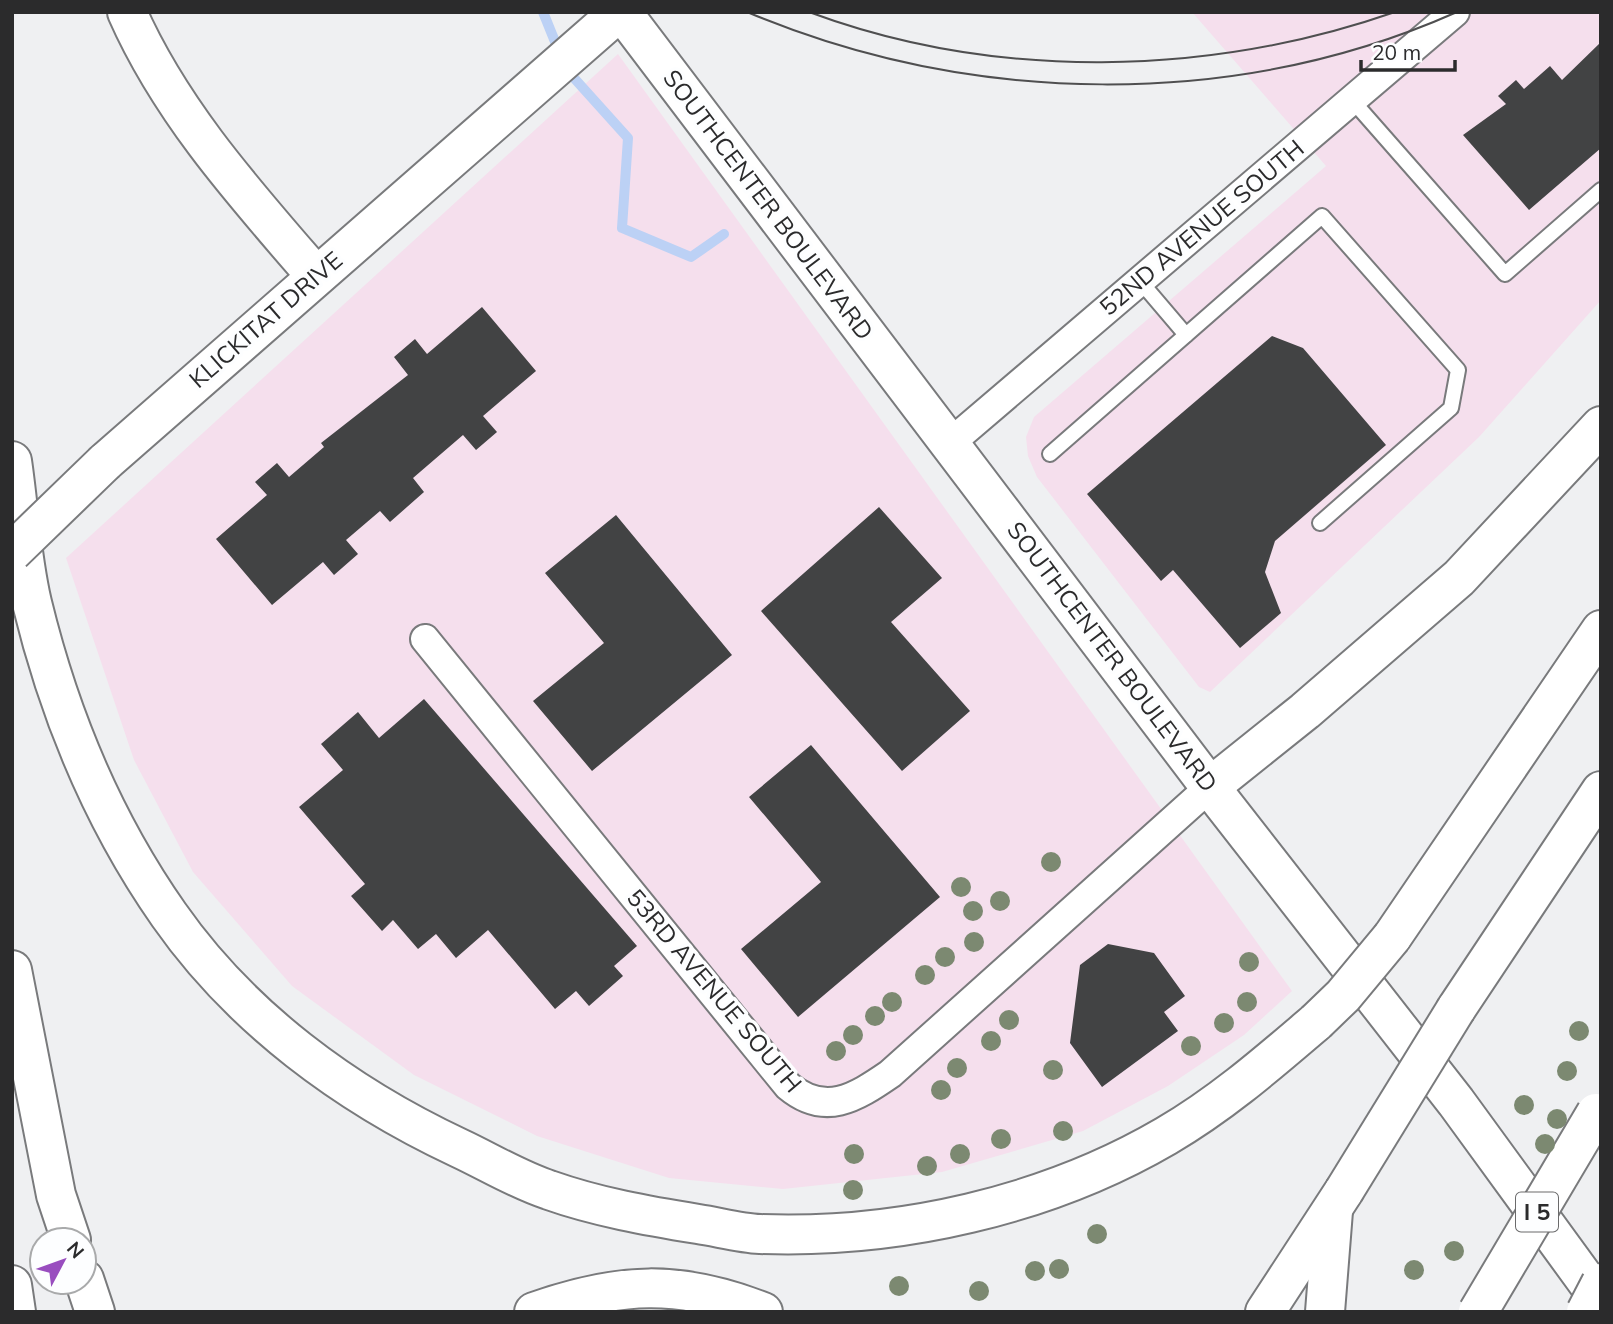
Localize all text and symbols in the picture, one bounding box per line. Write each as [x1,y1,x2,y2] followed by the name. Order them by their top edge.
[1361,28,1456,72] scale bar
[1372,39,1421,65] text: 20 m
[657,63,880,346] street label: SOUTHCENTER BOULEVARD
[1093,133,1310,322] street label: 52ND AVENUE SOUTH
[183,245,348,394] street label: KLICKITAT DRIVE
[1001,515,1224,798] street label: SOUTHCENTER BOULEVARD
[621,882,809,1098] street label: 53RD AVENUE SOUTH
[1516,1192,1558,1232] road number: I 5
[28,1226,98,1296] north arrow
[62,1237,90,1263] text: N

